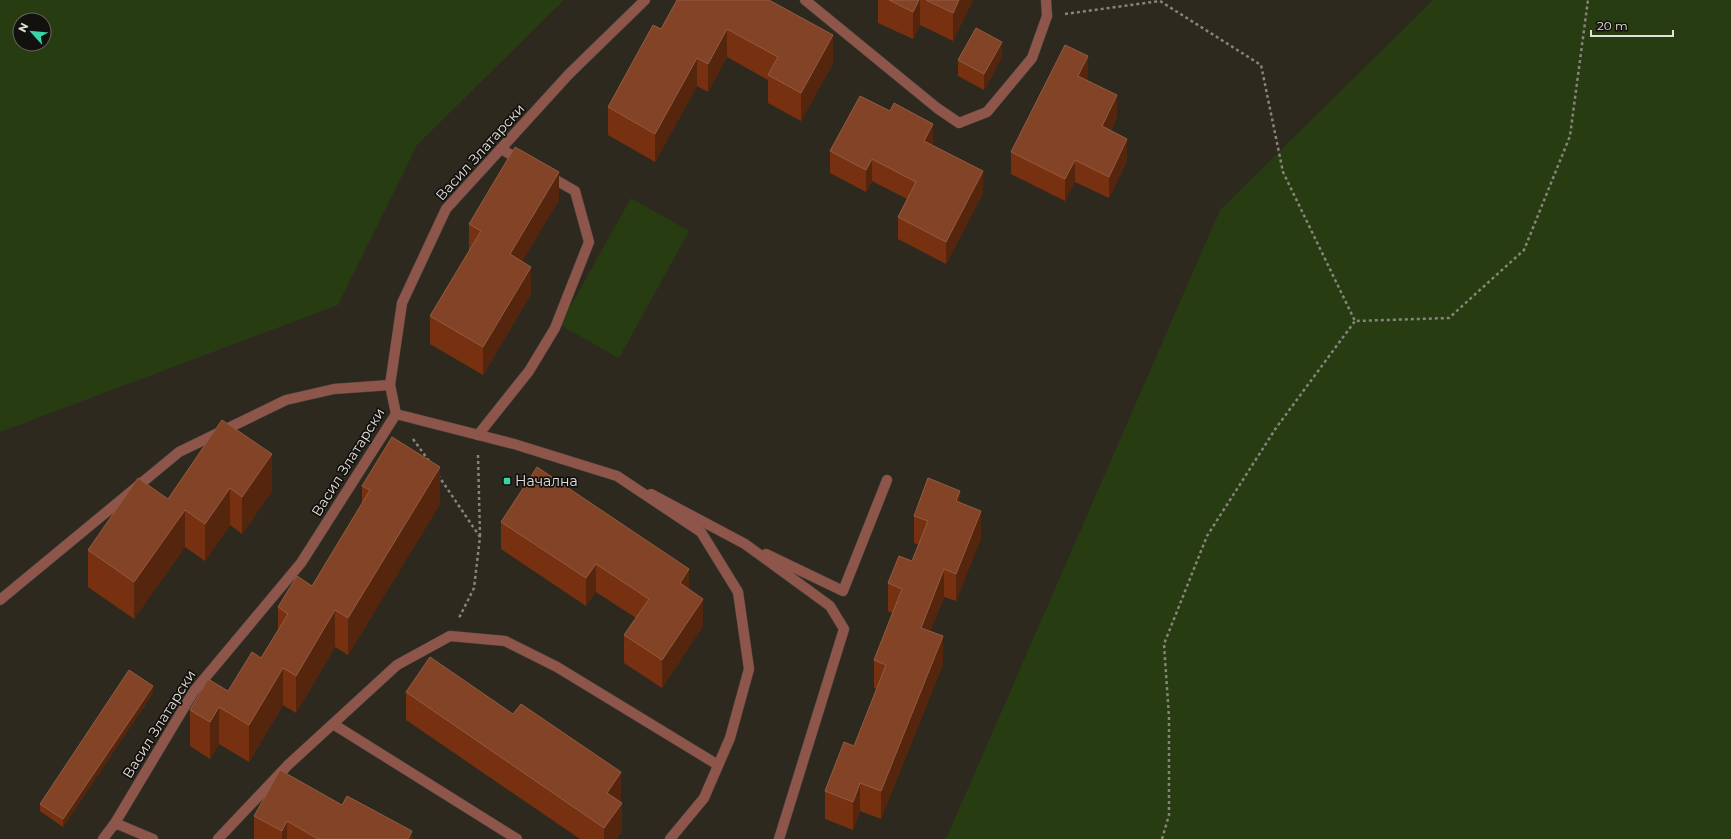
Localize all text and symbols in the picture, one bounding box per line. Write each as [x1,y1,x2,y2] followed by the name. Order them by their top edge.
[12,12,52,52] north arrow
[1591,12,1673,38] scale bar
[1597,18,1628,33] text: 20 m
[15,20,31,35] text: N
[432,100,528,204] street label: Васил Златарски
[307,404,389,520] street label: Васил Златарски
[515,472,578,490] place label: Начална
[502,476,512,486] marker: Начална
[118,666,200,782] street label: Васил Златарски

